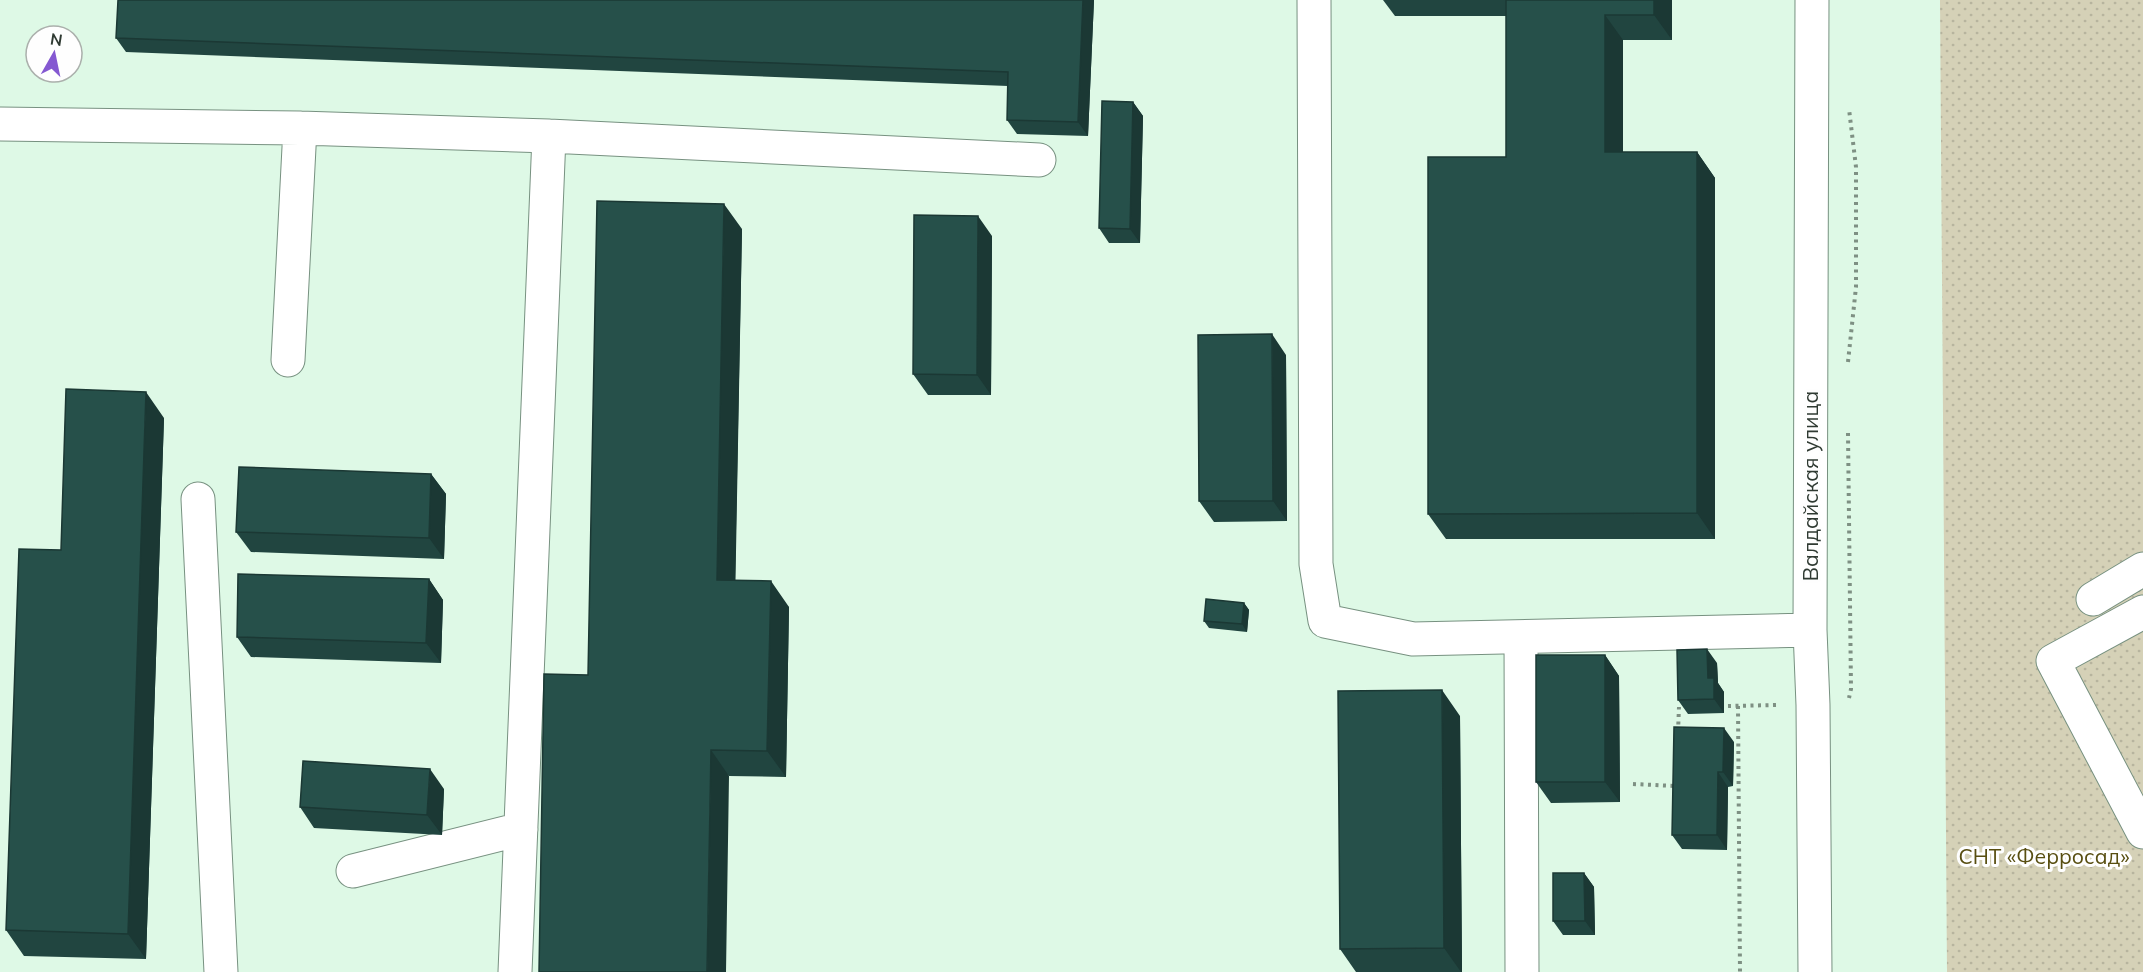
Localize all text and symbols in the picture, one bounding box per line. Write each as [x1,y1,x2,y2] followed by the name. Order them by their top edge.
[24,24,84,84] north arrow
[49,28,64,50] text: N
[1797,391,1823,581] street label: Валдайская улица
[1958,843,2130,869] park label: СНТ «Ферросад»

